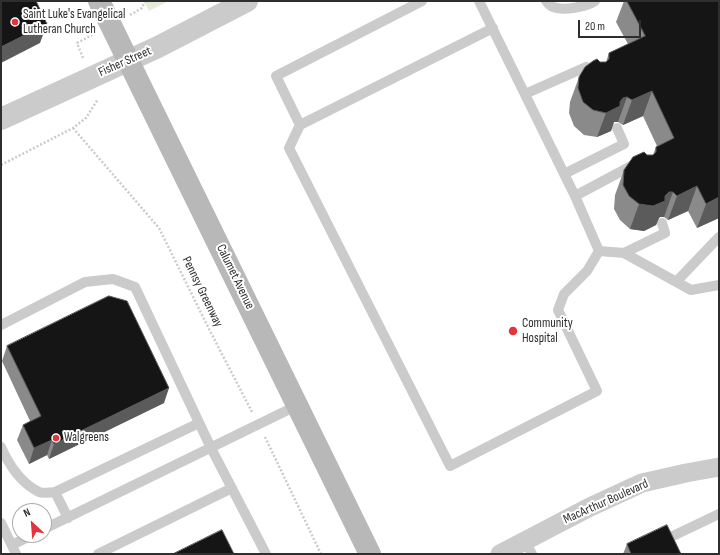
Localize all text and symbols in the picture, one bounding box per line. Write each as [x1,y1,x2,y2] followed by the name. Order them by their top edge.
[23,7,125,38] place label: Saint Luke's Evangelical Lutheran Church
[580,12,643,38] scale bar
[10,17,20,27] marker: Saint Luke's Evangelical Lutheran Church
[585,19,605,34] text: 20 m
[96,43,154,81] street label: Fisher Street
[213,242,257,312] street label: Calumet Avenue
[178,254,226,330] street label: Pennsy Greenway
[522,316,573,347] place label: Community Hospital
[507,325,519,337] marker: Community Hospital
[64,430,109,446] place label: Walgreens
[51,433,61,443] marker: Walgreens
[561,476,651,528] street label: MacArthur Boulevard
[12,503,52,543] north arrow
[21,506,32,520] text: N

